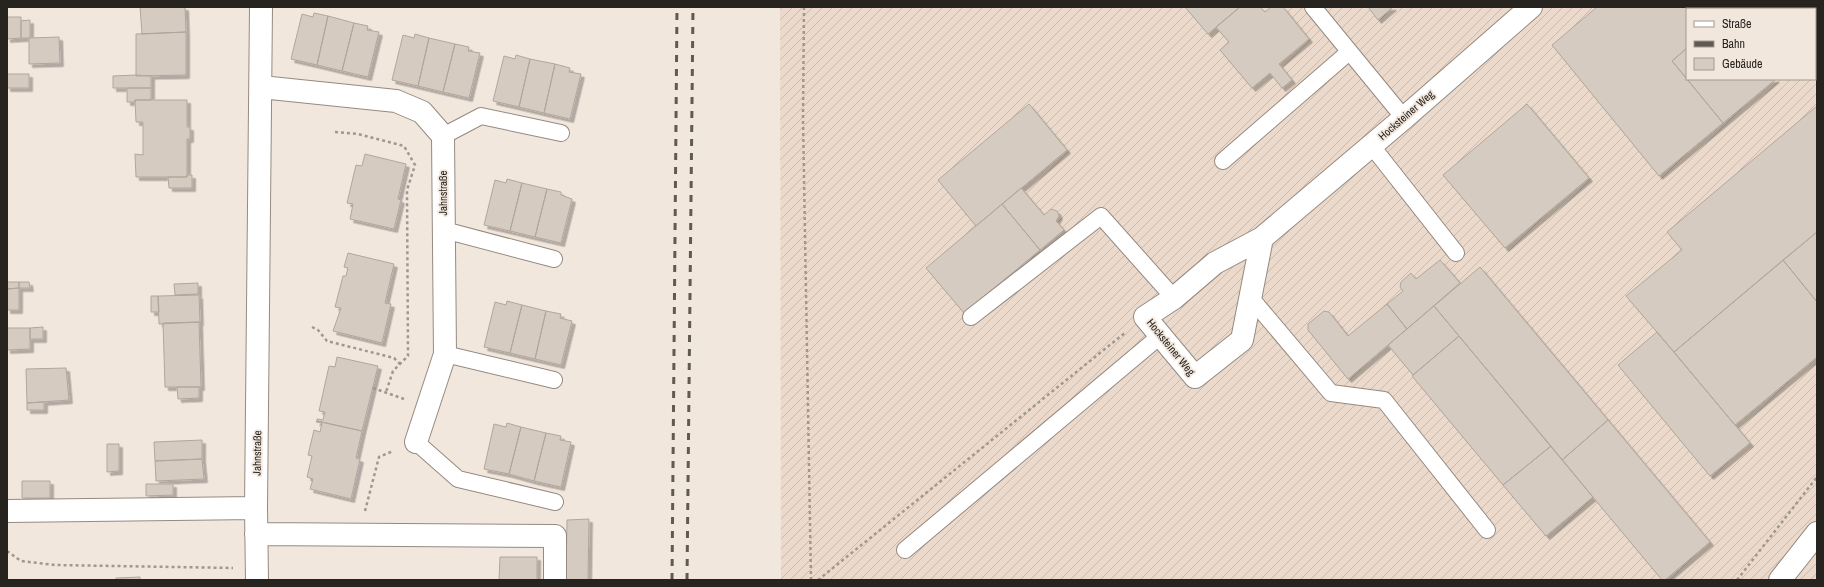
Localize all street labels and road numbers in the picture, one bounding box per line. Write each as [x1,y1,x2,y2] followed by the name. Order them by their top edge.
[1375,87,1437,143] street label: Hocksteiner Weg
[436,170,450,216] street label: Jahnstraße
[1144,316,1198,378] street label: Hocksteiner Weg
[250,430,264,476] street label: Jahnstraße

